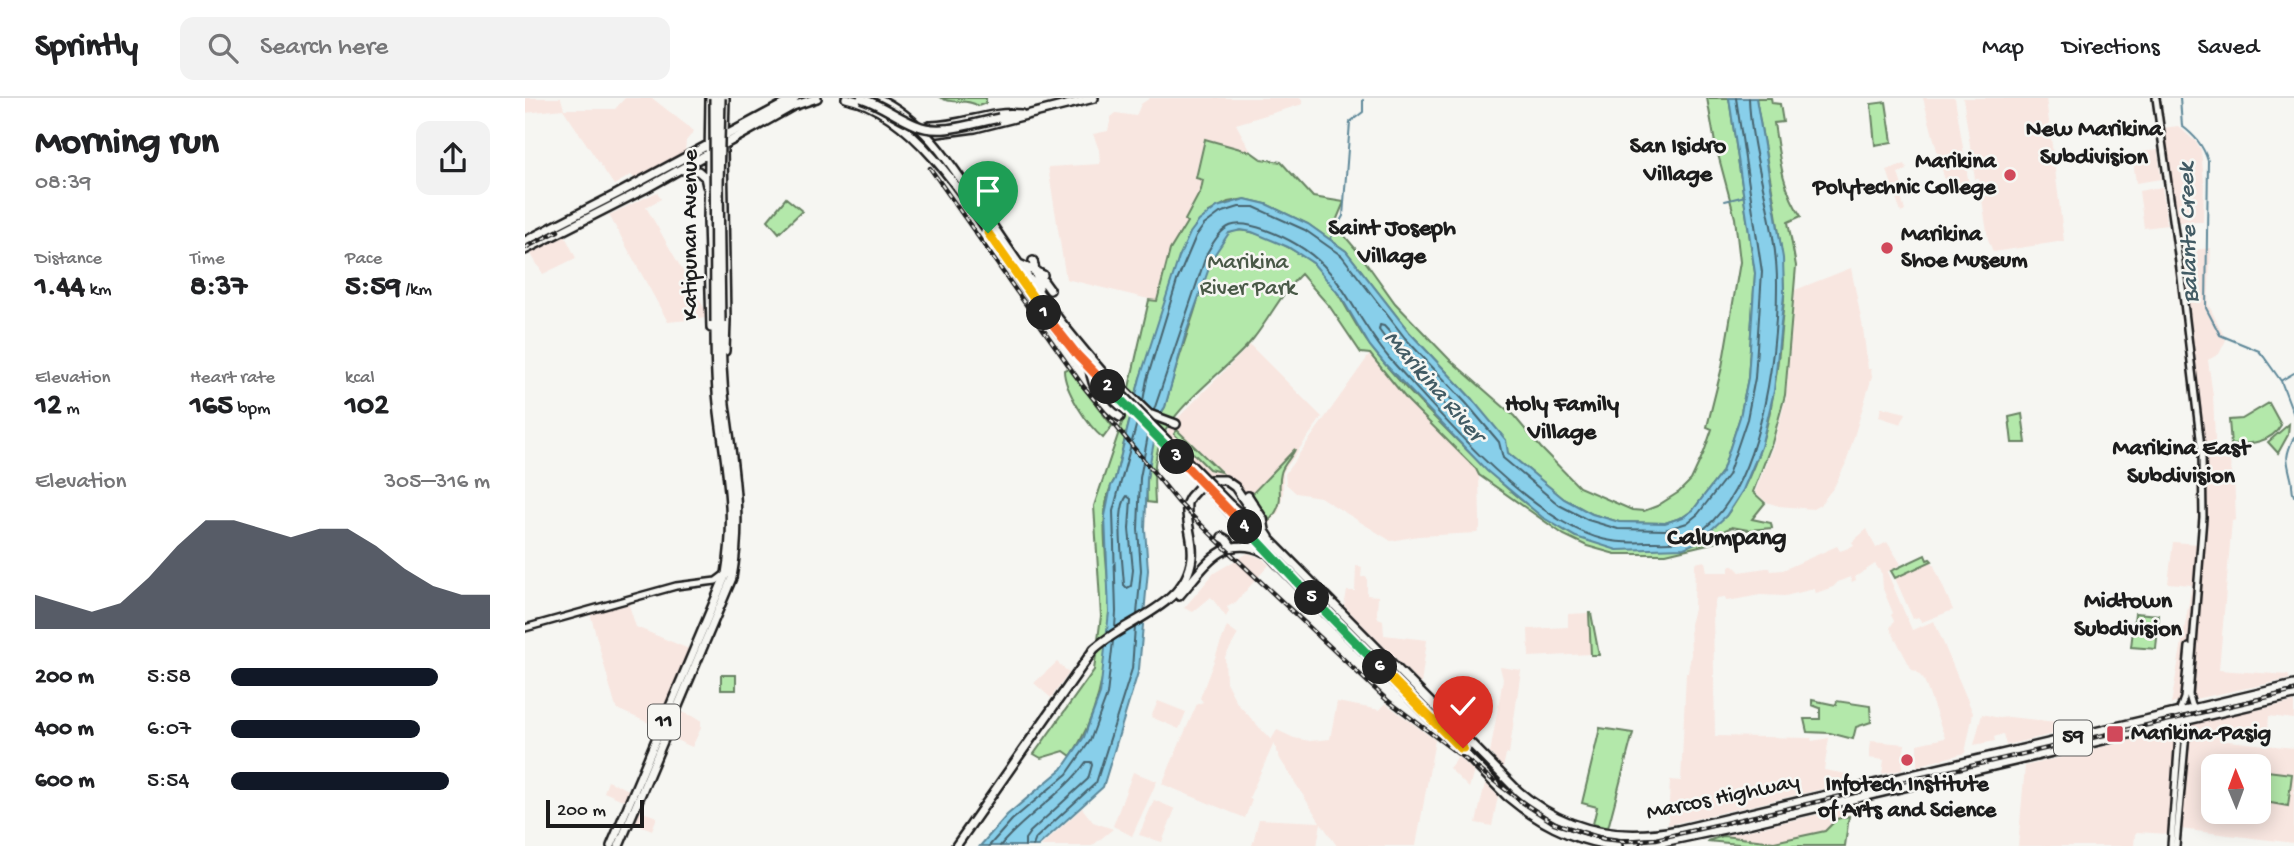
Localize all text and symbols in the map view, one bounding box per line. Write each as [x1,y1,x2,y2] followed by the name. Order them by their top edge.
[180,17,670,80] search box
[35,29,138,67] text: Sprintly
[204,29,242,67] icon: search
[260,33,388,64] text: Search here
[1982,34,2024,63] text: Map
[2062,34,2160,63] text: Directions
[2198,34,2259,63] text: Saved
[2026,116,2164,173] district label: New Marikina Subdivision
[416,121,490,195] button: share
[35,122,219,166] text: Morning run
[1630,133,1727,190] district label: San Isidro Village
[678,148,705,321] street label: Katipunan Avenue
[1811,149,1997,202] place label: Marikina Polytechnic College
[2173,160,2207,304] water label: Balante Creek
[958,161,1018,233] pin
[2002,167,2018,183] marker: Marikina Polytechnic College
[35,170,91,197] text: 08:39
[969,172,1007,210] icon: arrive
[1328,215,1456,272] district label: Saint Joseph Village
[1901,222,2028,275] place label: Marikina Shoe Museum
[1879,240,1895,256] marker: Marikina Shoe Museum
[35,248,102,271] text: Distance
[190,248,225,271] text: Time
[345,248,382,271] text: Pace
[1200,250,1299,303] park label: Marikina River Park
[35,271,85,306] text: 1.44
[190,271,247,306] text: 8:37
[345,271,401,306] text: 5:59
[85,279,111,302] text: km
[401,279,432,302] text: /km
[1027,296,1061,330] pin: 1
[1040,301,1047,324] text: 1
[1376,325,1493,452] water label: Marikina River
[35,367,111,390] text: Elevation
[190,367,275,390] text: Heart rate
[345,367,375,390] text: kcal
[1091,370,1125,404] pin: 2
[1103,375,1112,398] text: 2
[35,390,62,425] text: 12
[190,390,233,425] text: 165
[345,390,389,425] text: 102
[1505,391,1619,448] district label: Holy Family Village
[62,398,80,421] text: m
[233,398,270,421] text: bpm
[2113,435,2252,492] district label: Marikina East Subdivision
[1159,440,1195,474] pin: 3
[1172,445,1181,468] text: 3
[35,469,126,496] text: Elevation
[384,469,490,496] text: 305–316 m
[1227,510,1263,544] pin: 4
[1240,515,1249,538] text: 4
[1667,524,1787,555] district label: Calumpang
[1295,580,1329,616] pin: 5
[1307,586,1317,609] text: 5
[2074,588,2183,645] district label: Midtown Subdivision
[1363,650,1397,684] pin: 6
[1375,655,1384,678] text: 6
[35,664,94,691] text: 200 m
[147,664,191,691] text: 5:58
[1433,676,1493,748] pin
[1444,687,1482,725] icon: check
[648,704,680,740] road number: 11
[35,716,94,743] text: 400 m
[147,716,191,743] text: 6:07
[2054,720,2092,756] road number: 59
[2131,721,2271,748] place label: Marikina-Pasig
[2105,724,2125,744] marker: Marikina-Pasig
[1899,752,1915,768] marker: Infotech Institute of Arts and Science
[2201,754,2271,824] north arrow
[2201,754,2271,824] map controls
[35,768,95,795] text: 600 m
[147,768,189,795] text: 5:54
[1644,769,1802,827] street label: Marcos Highway
[1817,772,1997,825] place label: Infotech Institute of Arts and Science
[546,797,644,829] scale bar
[557,800,606,823] text: 200 m

